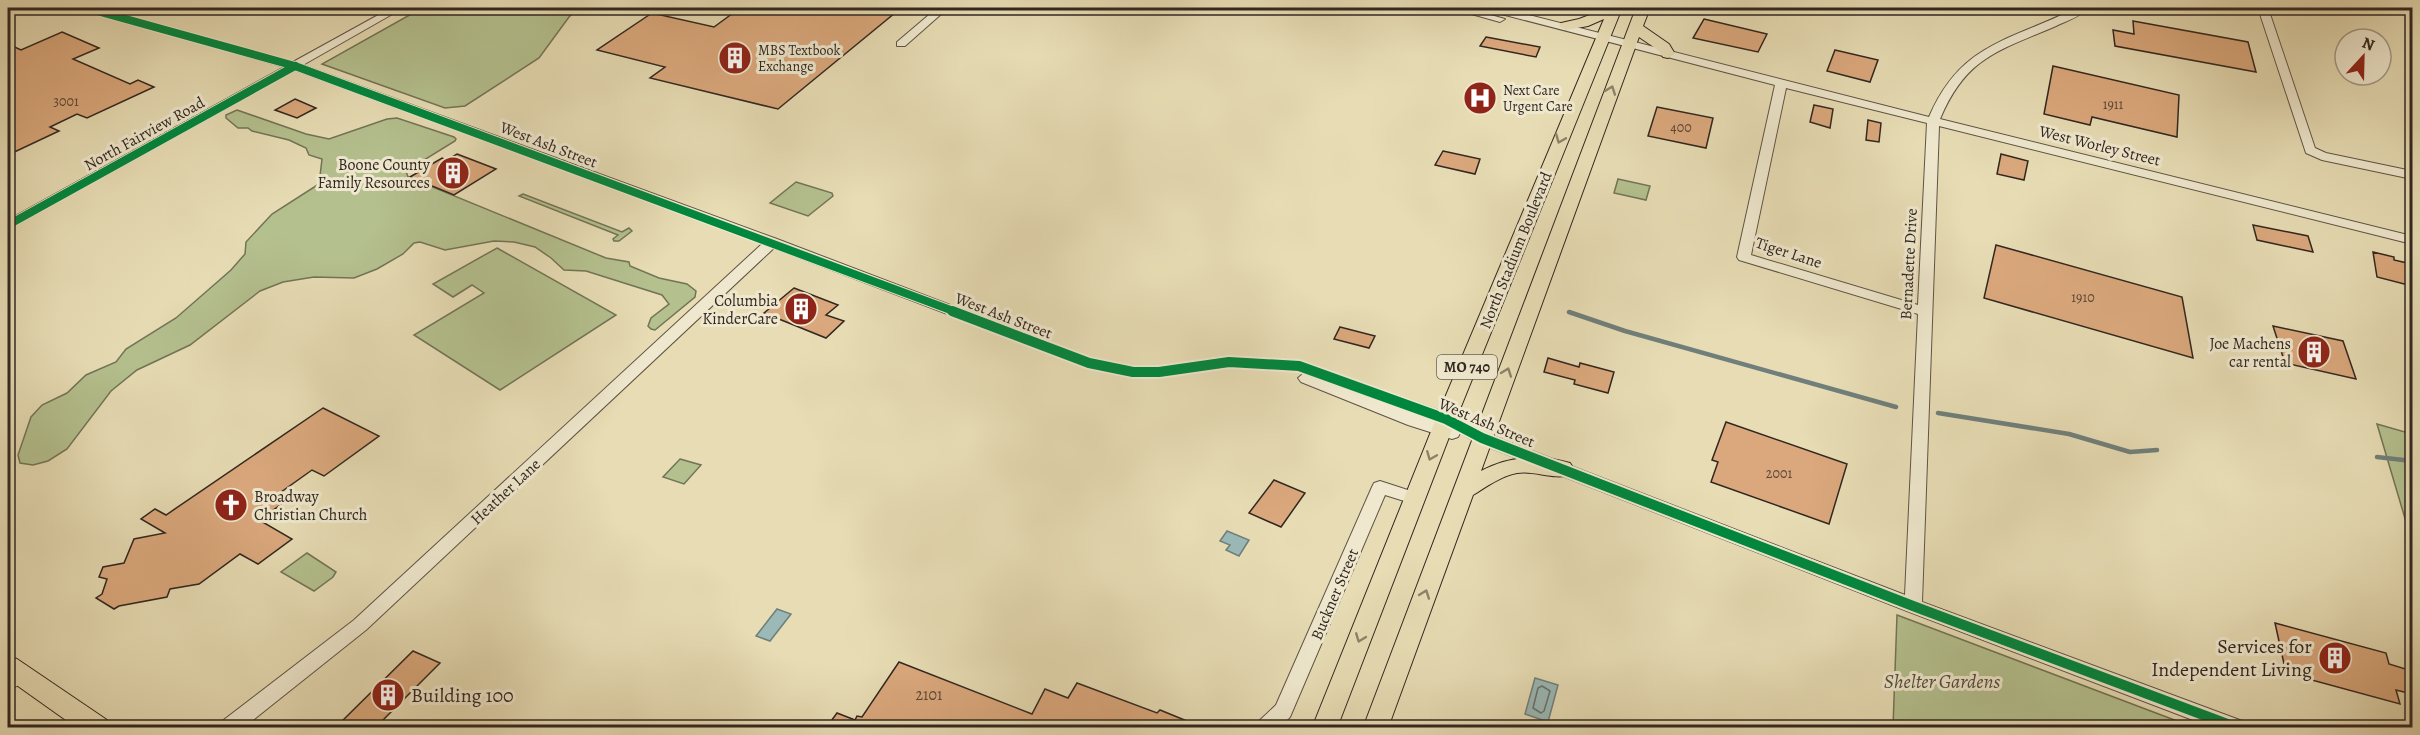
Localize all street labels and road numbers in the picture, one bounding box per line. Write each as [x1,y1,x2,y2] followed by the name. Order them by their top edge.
[80,91,209,176] street label: North Fairview Road
[496,116,600,174] street label: West Ash Street
[2036,120,2163,172] street label: West Worley Street
[1474,168,1558,332] street label: North Stadium Boulevard
[1895,208,1923,320] street label: Bernadette Drive
[1753,232,1825,274] street label: Tiger Lane
[951,287,1055,345] street label: West Ash Street
[1437,355,1497,379] road number: MO 740
[1434,392,1538,453] street label: West Ash Street
[466,454,545,530] street label: Heather Lane
[1306,545,1364,644] street label: Buckner Street

